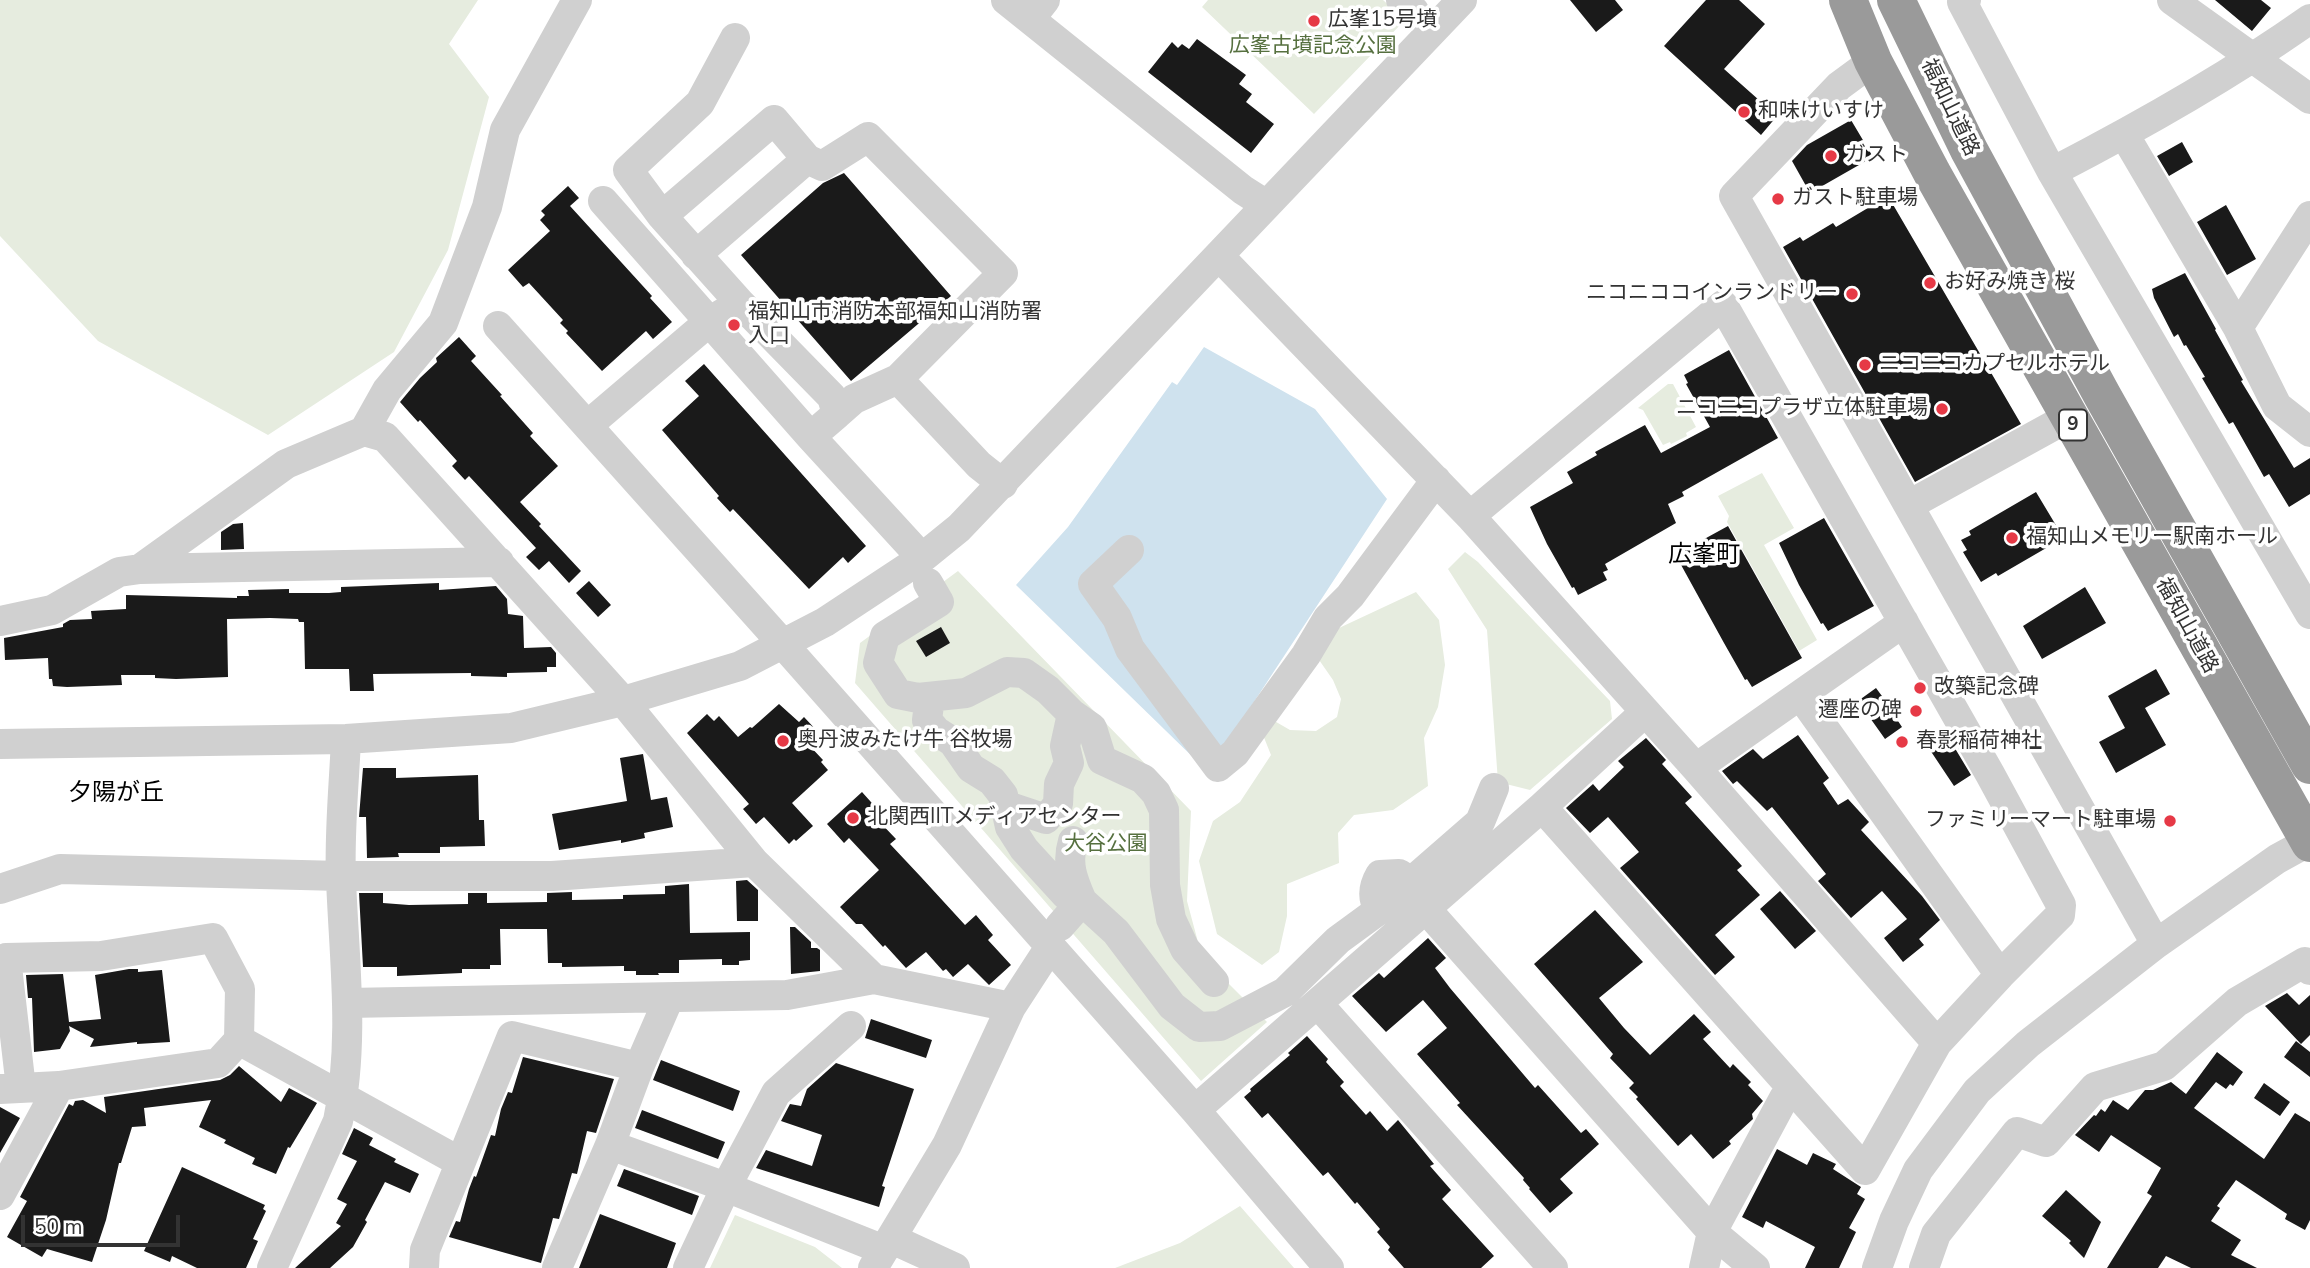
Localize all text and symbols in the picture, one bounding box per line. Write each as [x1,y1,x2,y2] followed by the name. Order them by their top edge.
[1328,8,1437,34] place label: 広峯15号墳
[1306,13,1322,29] marker: 広峯15号墳
[1229,34,1397,60] park label: 広峯古墳記念公園
[1915,55,1983,161] street label: 福知山道路
[1758,99,1884,125] place label: 和味けいすけ
[1736,104,1752,120] marker: 和味けいすけ
[1845,143,1908,169] place label: ガスト
[1823,148,1839,164] marker: ガスト
[1792,186,1918,212] place label: ガスト駐車場
[1770,191,1786,207] marker: ガスト駐車場
[1944,270,2075,296] place label: お好み焼き 桜
[1922,275,1938,291] marker: お好み焼き 桜
[1586,281,1838,307] place label: ニコニココインランドリー
[1844,286,1860,302] marker: ニコニココインランドリー
[748,300,1042,350] place label: 福知山市消防本部福知山消防署 入口
[726,317,742,333] marker: 福知山市消防本部福知山消防署 入口
[1879,352,2110,378] place label: ニコニコカプセルホテル
[1857,357,1873,373] marker: ニコニコカプセルホテル
[1676,396,1928,422] place label: ニコニコプラザ立体駐車場
[1934,401,1950,417] marker: ニコニコプラザ立体駐車場
[2059,410,2087,440] road number: 9
[2026,525,2278,551] place label: 福知山メモリー駅南ホール
[2004,530,2020,546] marker: 福知山メモリー駅南ホール
[1668,542,1740,570] district label: 広峯町
[2150,574,2222,678] street label: 福知山道路
[1934,675,2039,701] place label: 改築記念碑
[1912,680,1928,696] marker: 改築記念碑
[1818,698,1902,724] place label: 遷座の碑
[1908,703,1924,719] marker: 遷座の碑
[797,728,1012,754] place label: 奥丹波みたけ牛 谷牧場
[1916,729,2042,755] place label: 春影稲荷神社
[775,733,791,749] marker: 奥丹波みたけ牛 谷牧場
[1894,734,1910,750] marker: 春影稲荷神社
[68,780,164,808] district label: 夕陽が丘
[867,805,1121,831] place label: 北関西IITメディアセンター
[1925,808,2156,834] place label: ファミリーマート駐車場
[845,810,861,826] marker: 北関西IITメディアセンター
[2162,813,2178,829] marker: ファミリーマート駐車場
[1064,832,1148,858] park label: 大谷公園
[24,1202,184,1246] scale bar
[34,1213,83,1241] text: 50 m

